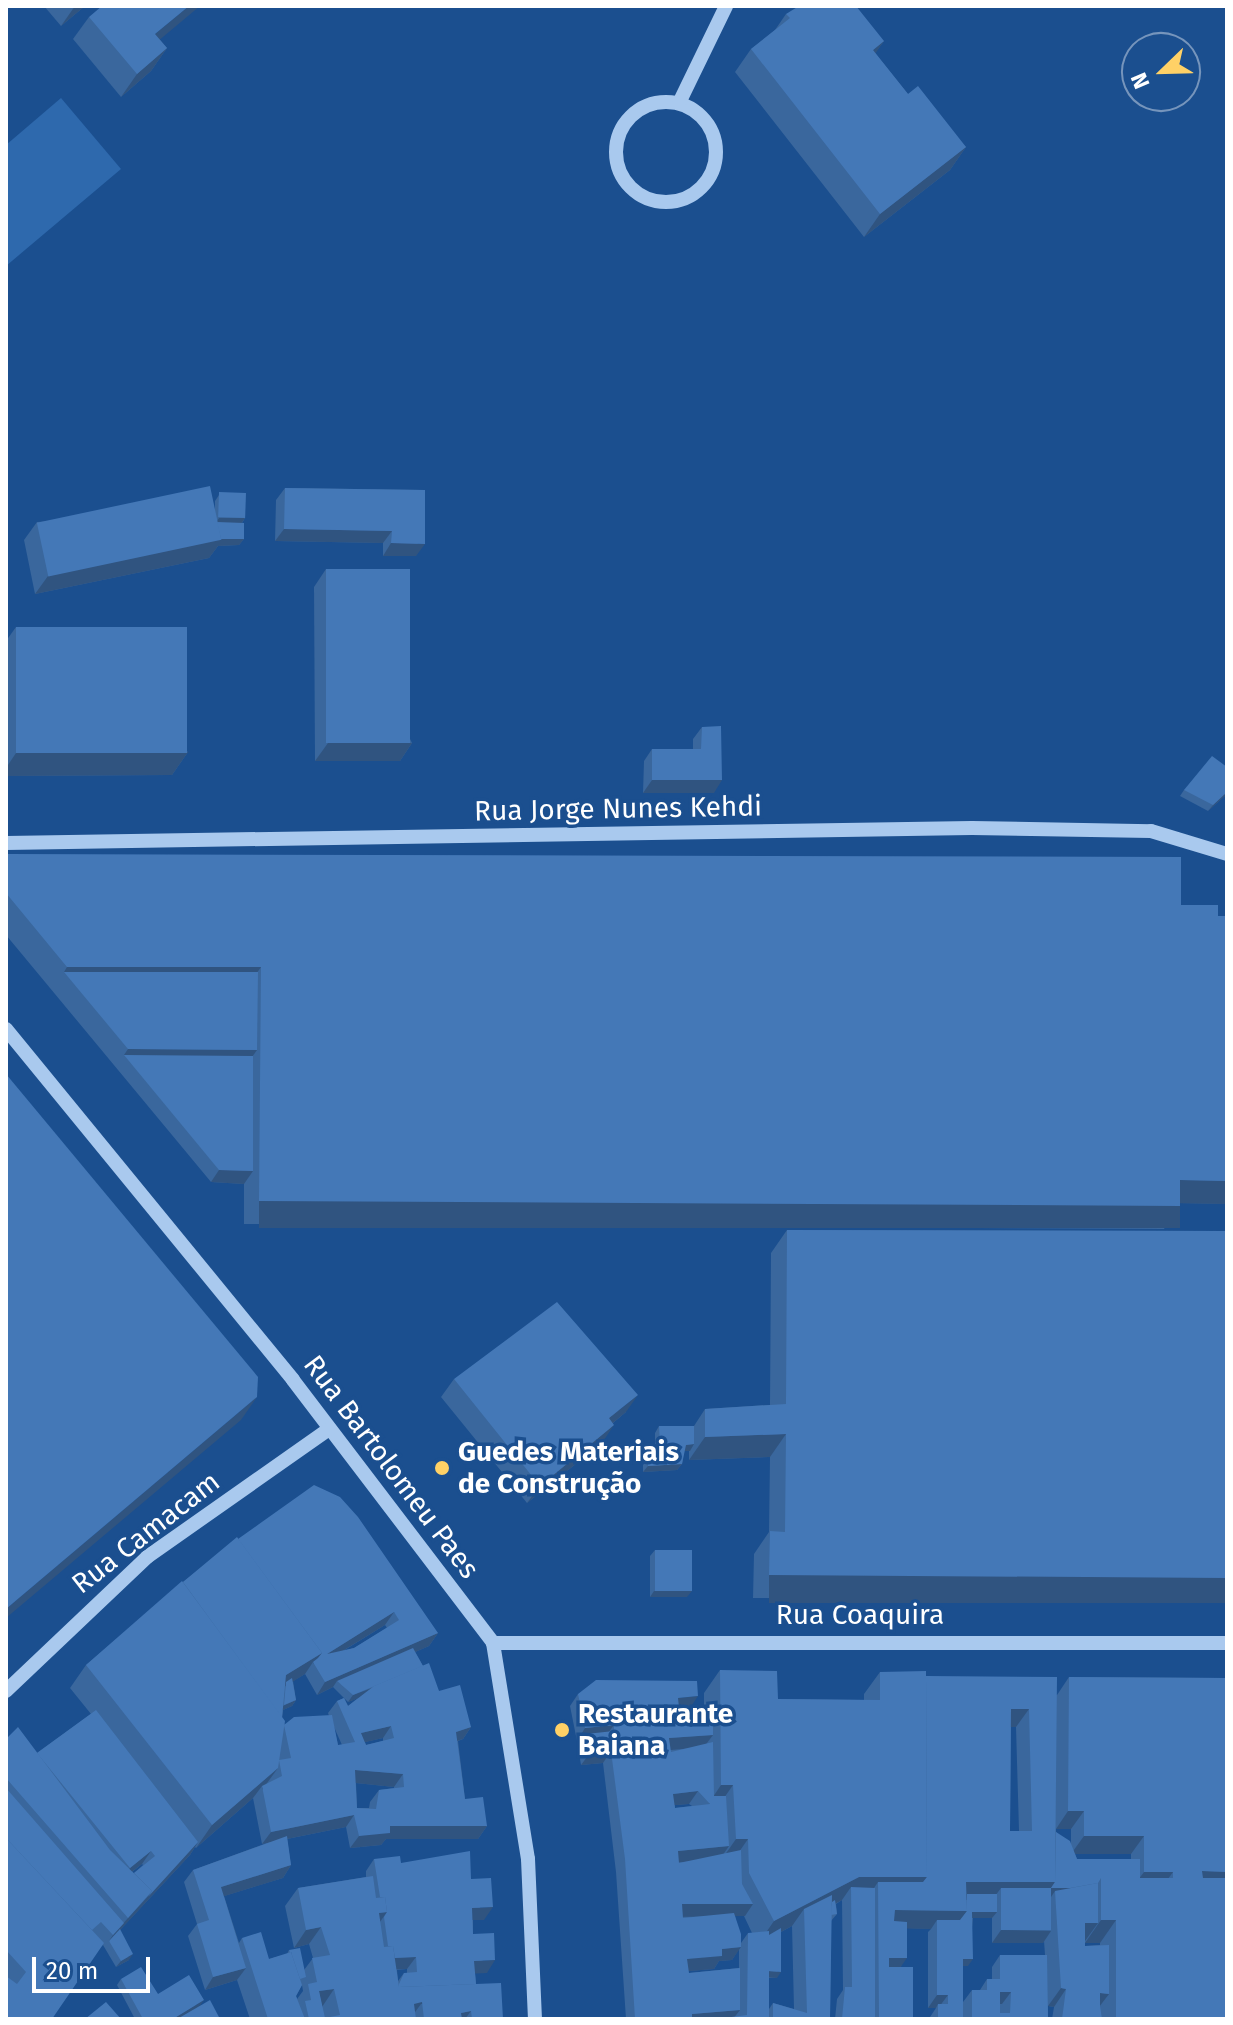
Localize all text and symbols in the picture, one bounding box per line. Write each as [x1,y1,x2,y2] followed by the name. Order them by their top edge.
[1121,32,1201,112] north arrow
[1125,69,1156,93] text: N
[474,790,762,828] street label: Rua Jorge Nunes Kehdi
[296,1349,486,1585] street label: Rua Bartolomeu Paes
[458,1435,679,1501] place label: Guedes Materiais de Construção
[433,1459,451,1477] marker: Guedes Materiais de Construção
[65,1465,227,1601] street label: Rua Camacam
[776,1598,944,1632] street label: Rua Coaquira
[578,1697,733,1763] place label: Restaurante Baiana
[553,1721,571,1739] marker: Restaurante Baiana
[36,1941,154,1991] scale bar
[46,1957,98,1985] text: 20 m

